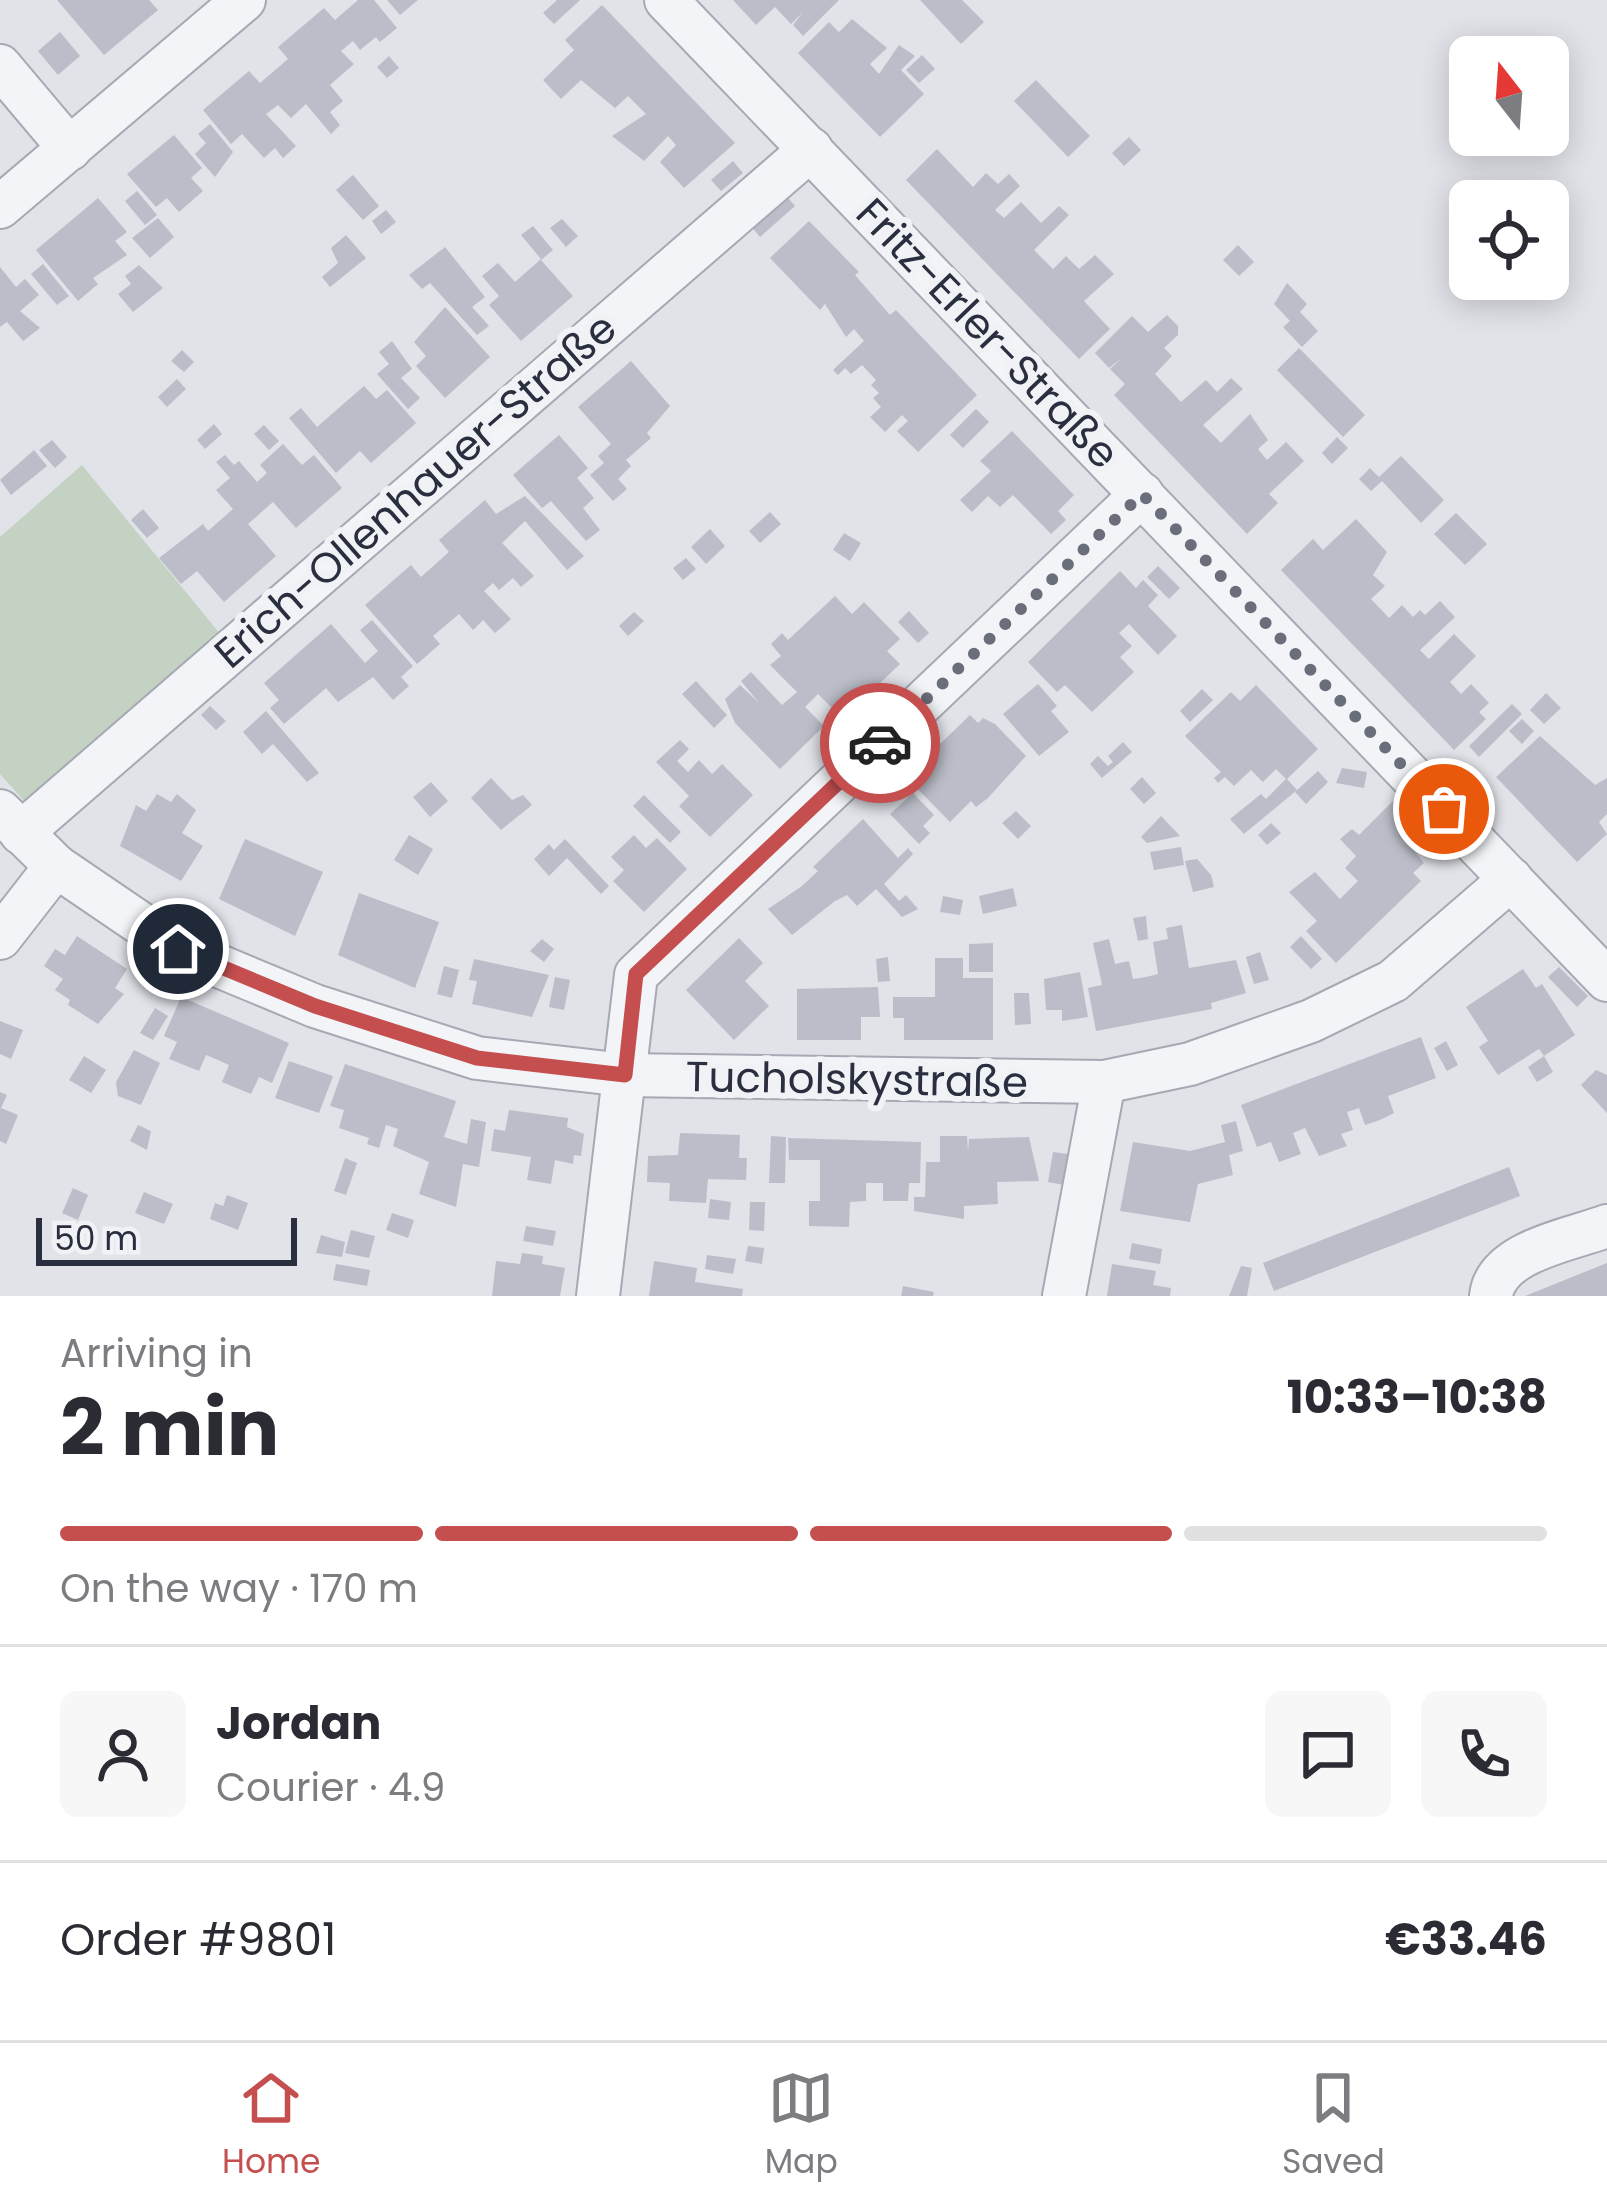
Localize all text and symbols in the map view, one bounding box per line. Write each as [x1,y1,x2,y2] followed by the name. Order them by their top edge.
[1449,36,1569,156] north arrow
[1449,36,1569,300] map controls
[1449,180,1569,300] button: locate
[843,185,1132,482] street label: Fritz-Erler-Straße
[202,299,629,682] street label: Erich-Ollenhauer-Straße
[820,683,940,803] courier
[847,710,913,776] icon: car
[1393,758,1495,860] pin
[1411,776,1477,842] icon: bag
[127,898,229,1000] pin
[145,916,211,982] icon: home
[685,1047,1029,1112] street label: Tucholskystraße
[36,1212,297,1265] scale bar
[54,1215,138,1262] text: 50 m
[60,1326,253,1381] text: Arriving in
[1287,1366,1547,1429] text: 10:33–10:38
[60,1373,279,1482] text: 2 min
[60,1561,418,1616] text: On the way · 170 m
[60,1691,186,1817] button: person
[1265,1691,1391,1817] button: chat
[1421,1691,1547,1817] button: phone
[216,1692,381,1755] text: Jordan
[216,1760,445,1815] text: Courier · 4.9
[60,1908,336,1971] text: Order #9801
[1385,1908,1547,1971] text: €33.46
[222,2065,321,2187] tab: Home
[765,2065,838,2187] tab: Map
[1282,2065,1385,2187] tab: Saved

